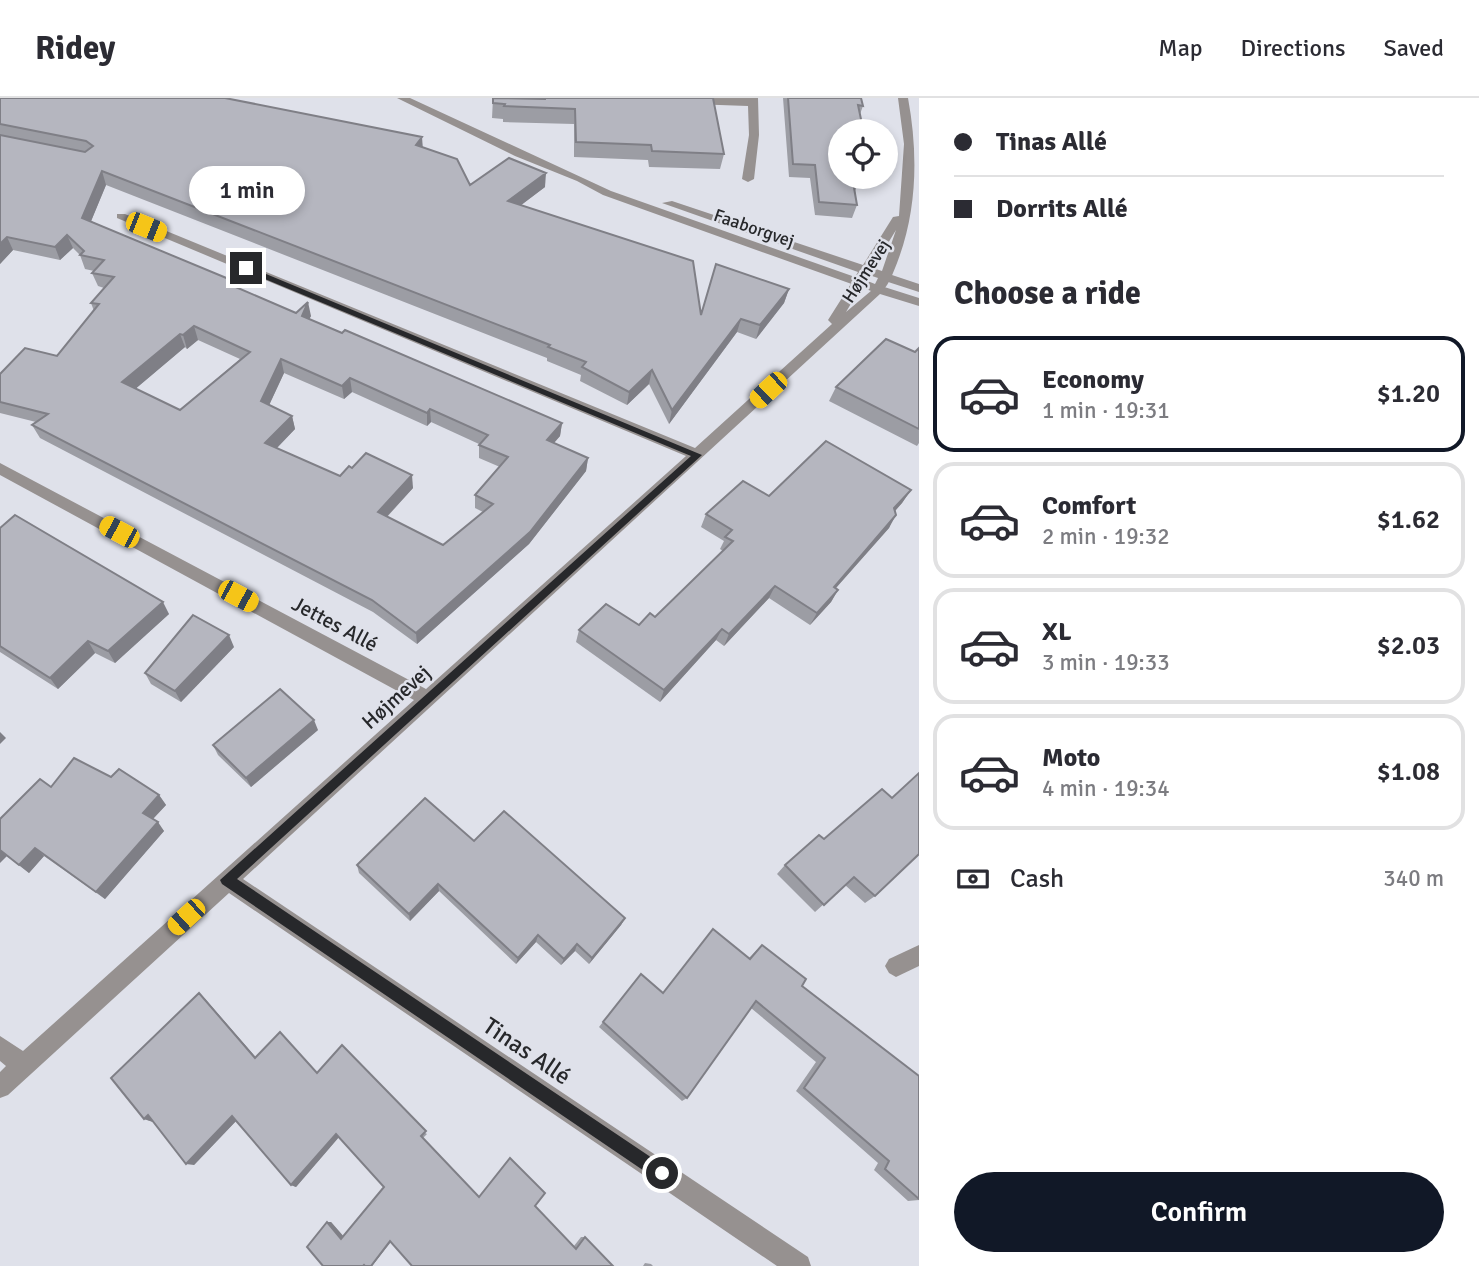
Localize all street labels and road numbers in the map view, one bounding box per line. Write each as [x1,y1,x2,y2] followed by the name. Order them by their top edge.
[711,204,797,252] street label: Faaborgvej
[837,235,895,307] street label: Højmevej
[287,591,383,657] street label: Jettes Allé
[356,659,436,735] street label: Højmevej
[477,1011,577,1091] street label: Tinas Allé

